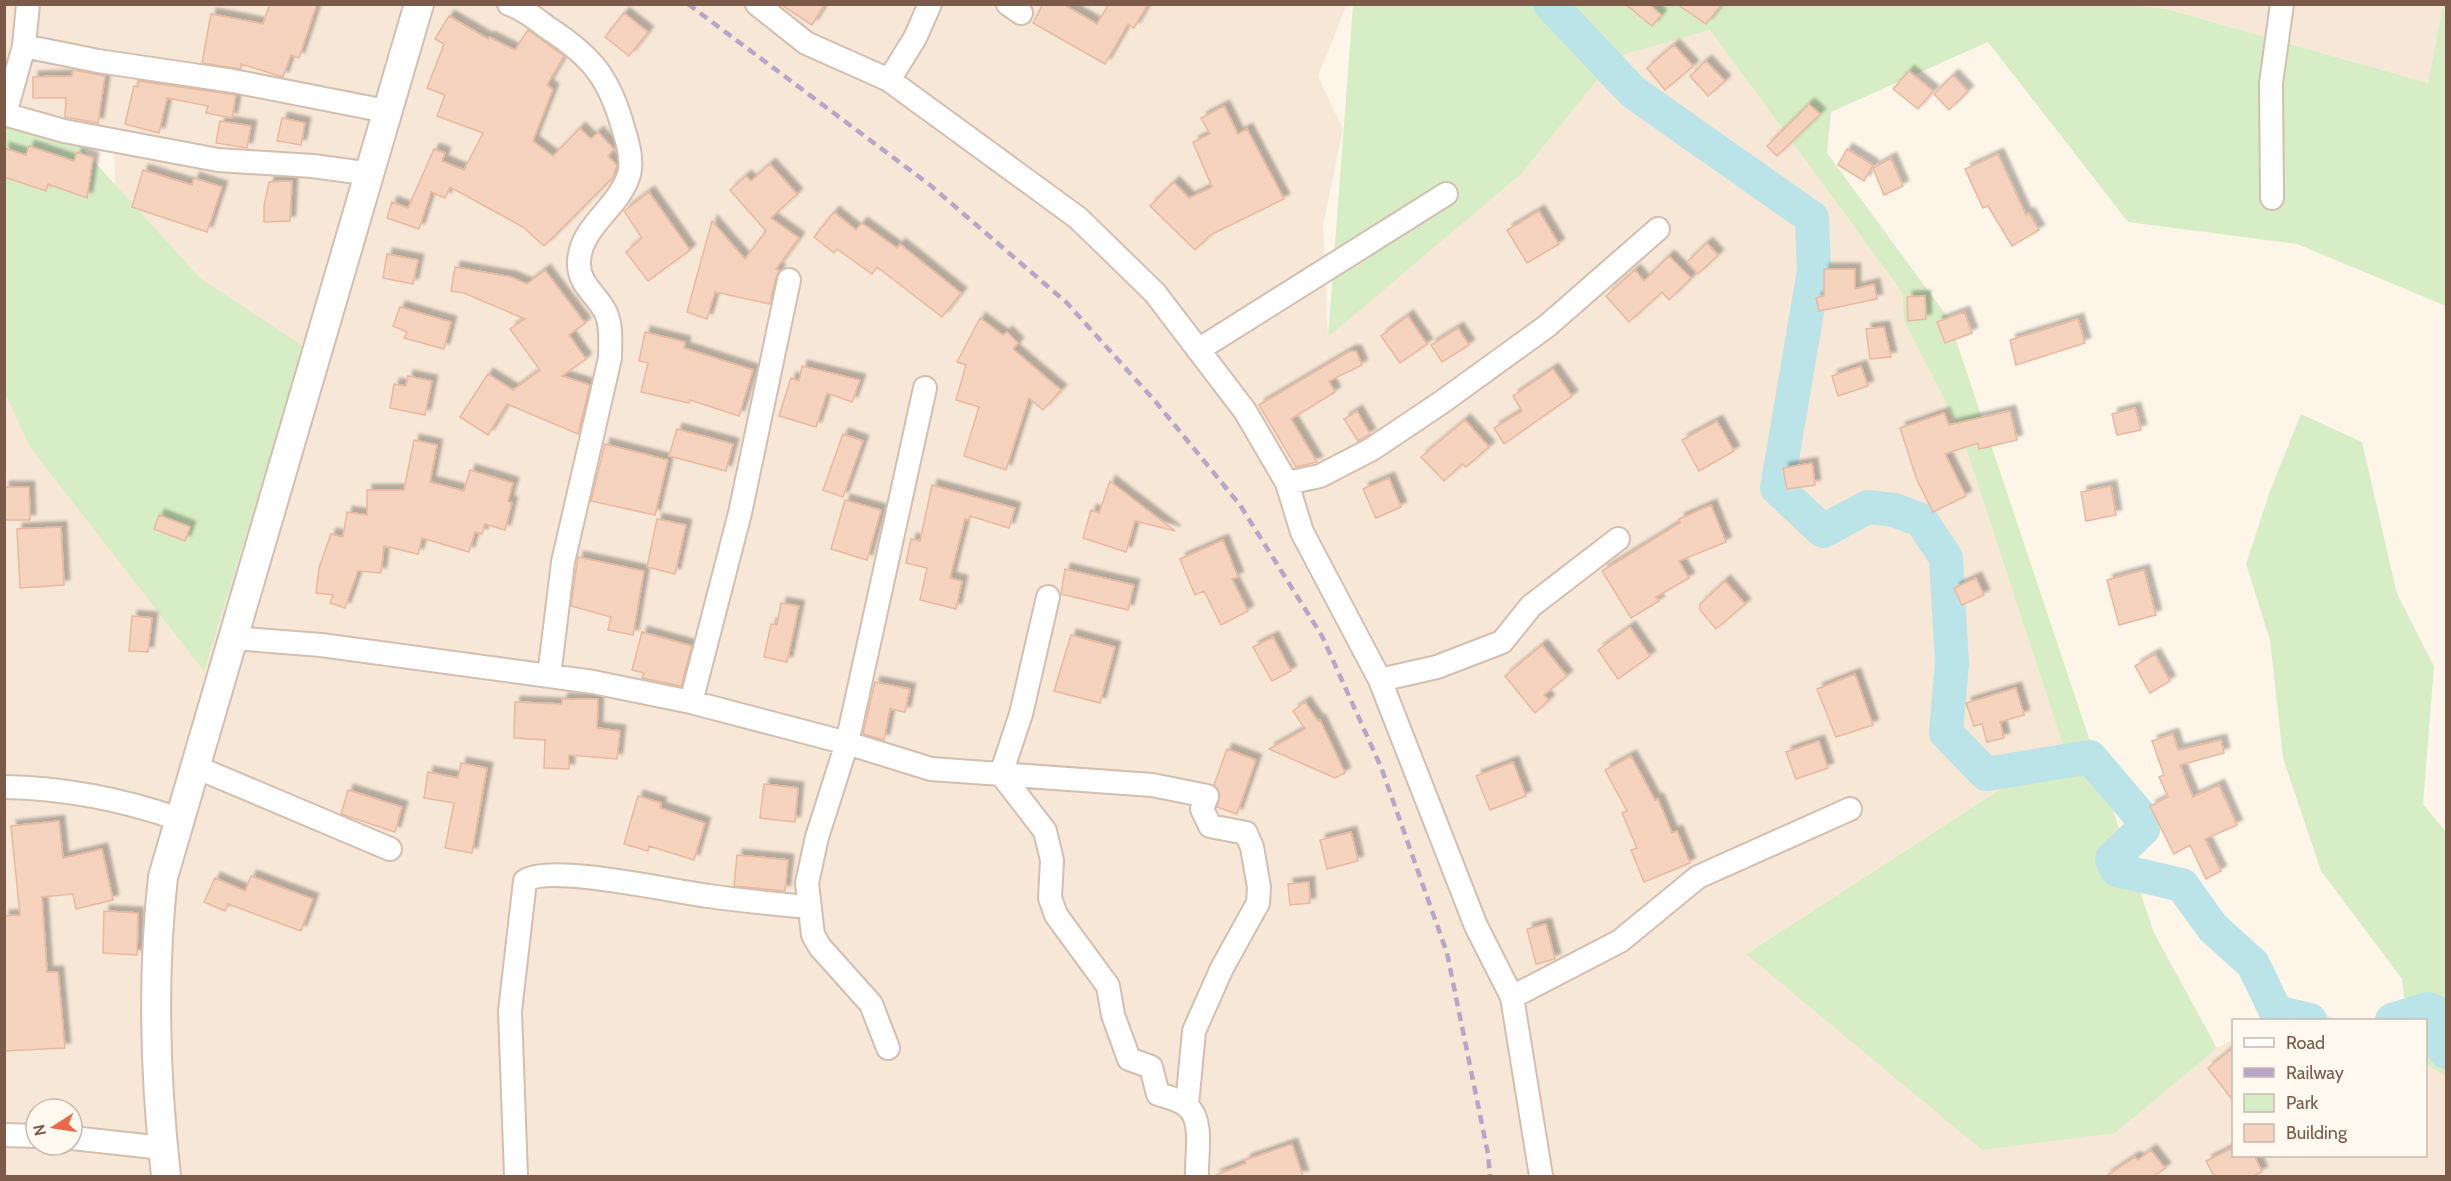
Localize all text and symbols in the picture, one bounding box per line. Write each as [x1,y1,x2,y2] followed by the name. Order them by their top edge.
[2232,1019,2427,1157] legend
[2286,1032,2325,1054] text: Road
[2286,1062,2344,1084] text: Railway
[2286,1092,2319,1114] text: Park
[24,1097,84,1157] north arrow
[2286,1122,2348,1144] text: Building
[29,1123,50,1138] text: N

